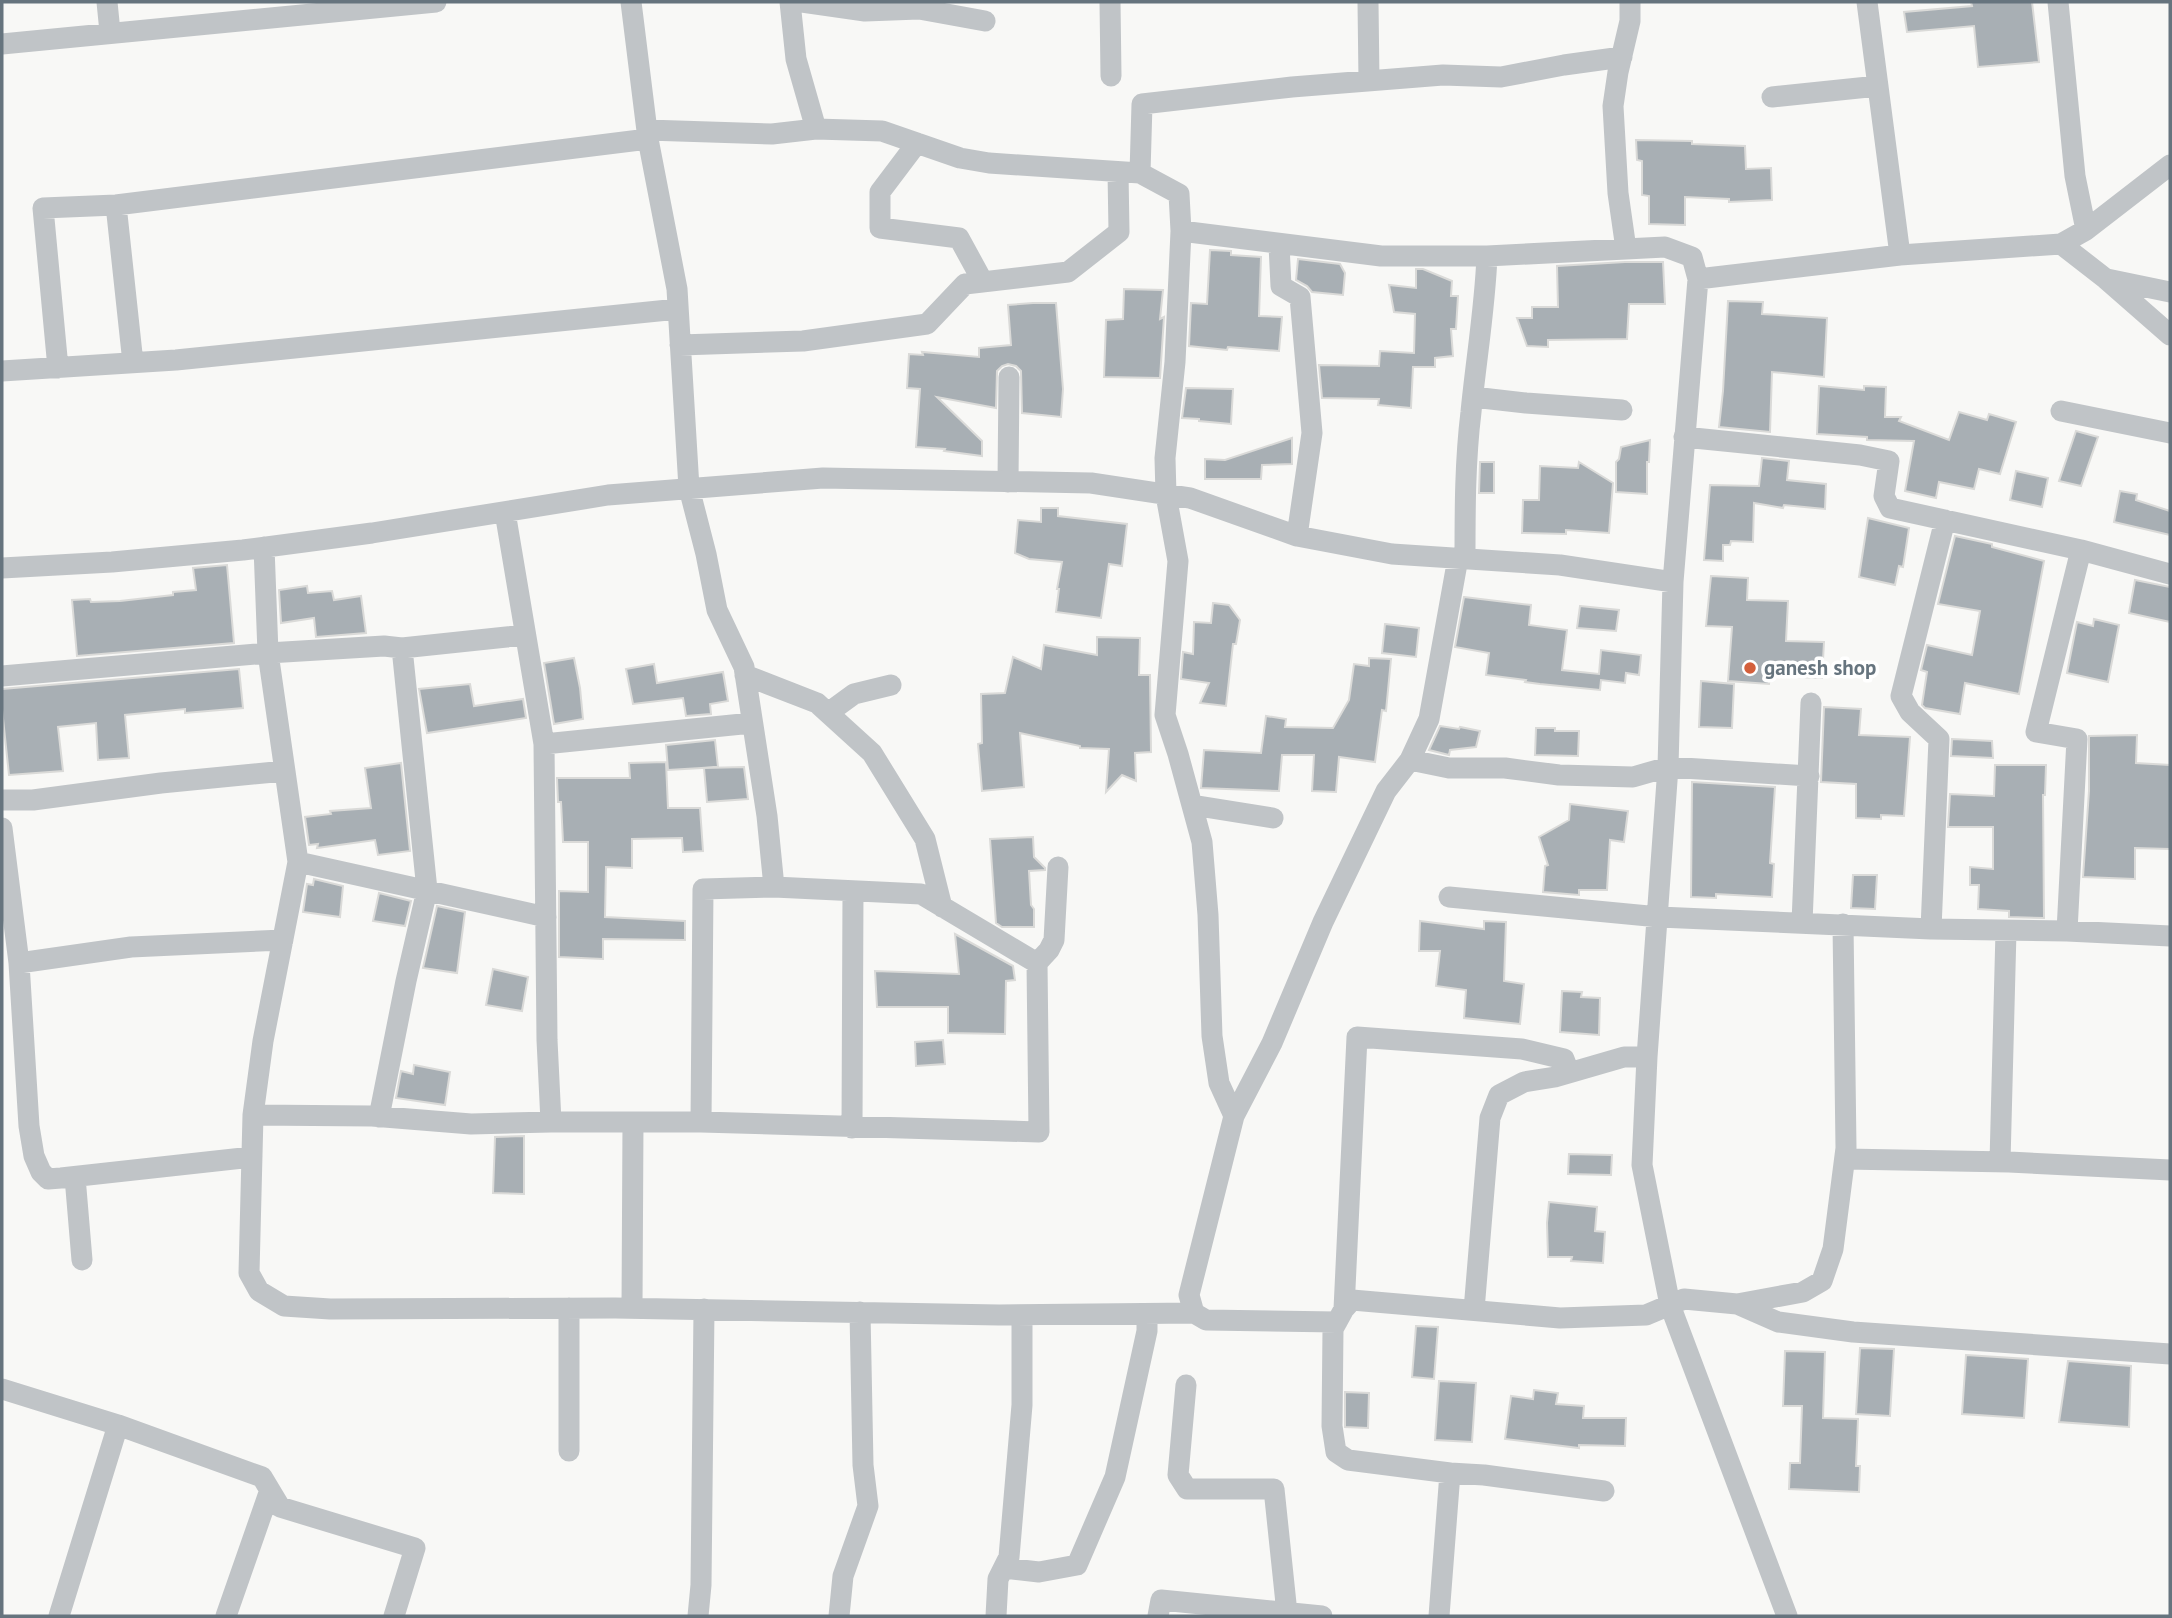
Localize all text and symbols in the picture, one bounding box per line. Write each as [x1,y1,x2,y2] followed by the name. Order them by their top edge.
[1764,654,1876,681] place label: ganesh shop
[1742,660,1758,676] marker: ganesh shop

